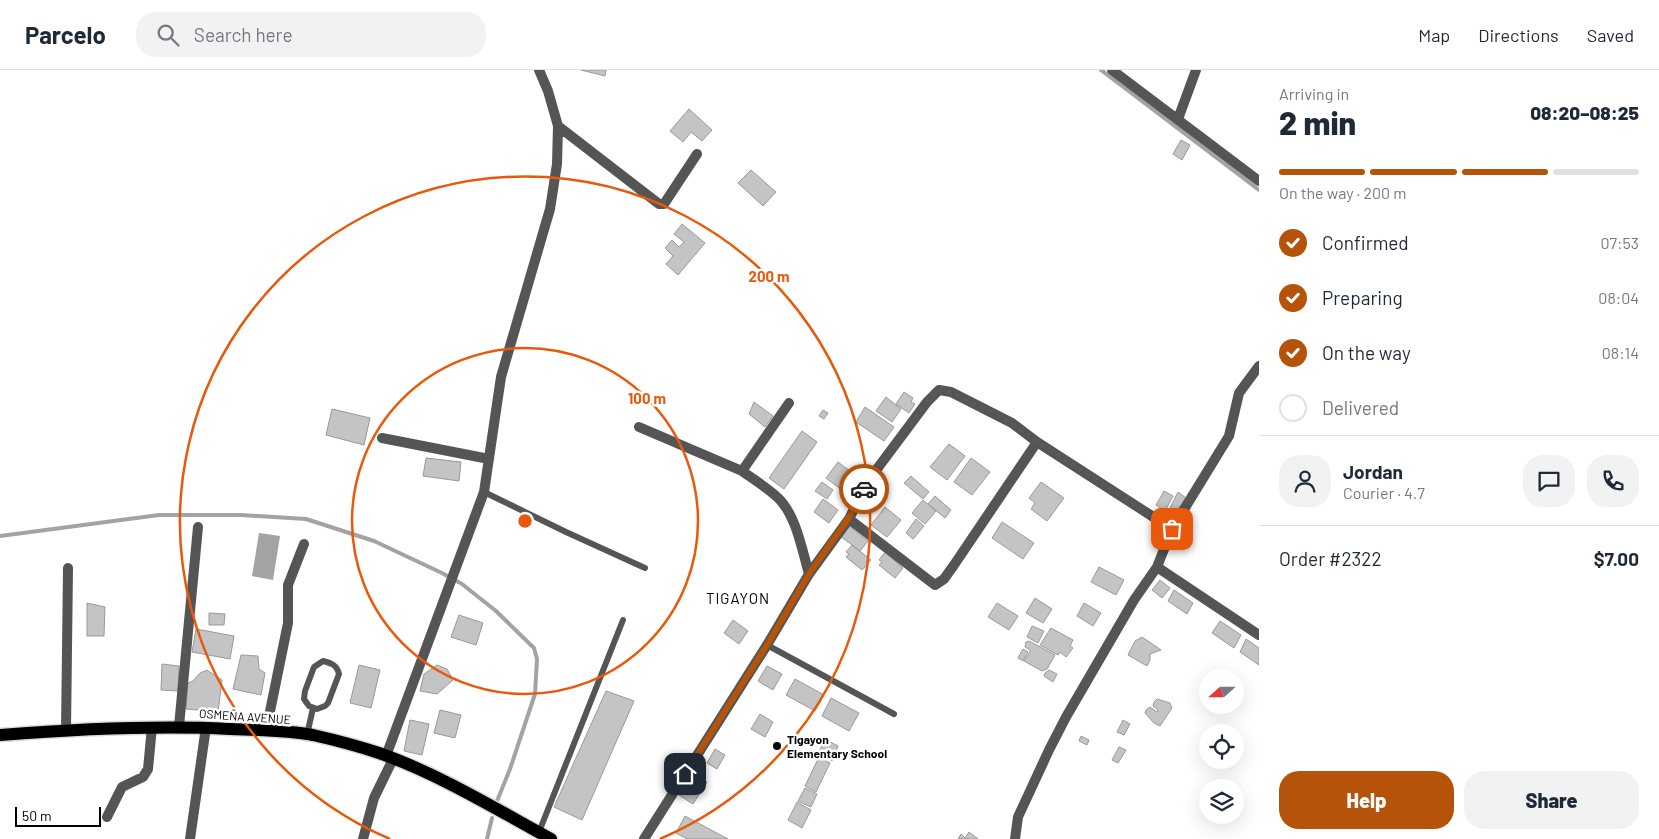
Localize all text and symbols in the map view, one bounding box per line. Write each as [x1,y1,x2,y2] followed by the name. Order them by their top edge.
[136,12,486,57] search box
[25,20,106,49] text: Parcelo
[154,21,182,49] icon: search
[194,23,293,46] text: Search here
[1418,24,1450,46] text: Map
[1478,24,1559,46] text: Directions
[1587,24,1634,46] text: Saved
[1279,84,1349,103] text: Arriving in
[1530,101,1639,124] text: 08:20–08:25
[1279,103,1356,141] text: 2 min
[1279,183,1407,202] text: On the way · 200 m
[1279,229,1307,257] icon: check
[1322,231,1409,254] text: Confirmed
[1601,233,1639,252] text: 07:53
[748,267,790,285] text: 200 m
[1279,284,1307,312] icon: check
[1322,286,1403,309] text: Preparing
[1598,288,1639,307] text: 08:04
[1279,339,1307,367] icon: check
[1322,341,1411,364] text: On the way
[1602,343,1639,362] text: 08:14
[628,389,666,407] text: 100 m
[1322,396,1399,419] text: Delivered
[1279,455,1331,507] button: person
[1523,455,1575,507] button: chat
[1587,455,1639,507] button: phone
[1343,460,1403,483] text: Jordan
[839,464,889,514] courier
[850,475,878,503] icon: car
[1343,483,1425,502] text: Courier · 4.7
[1151,508,1193,550] pin
[516,512,534,530] centre of rings
[1158,515,1186,543] icon: bag
[1279,547,1382,570] text: Order #2322
[1594,547,1639,570] text: $7.00
[706,589,770,607] district label: TIGAYON
[1199,669,1244,714] north arrow
[1199,669,1244,824] map controls
[199,706,291,726] street label: OSMEÑA AVENUE
[1199,724,1244,769] button: locate
[787,732,887,760] place label: Tigayon Elementary School
[771,740,783,752] marker: Tigayon Elementary School
[664,753,706,795] pin
[671,760,699,788] icon: home
[1279,771,1454,829] button: Help
[1464,771,1639,829] button: Share
[1199,779,1244,824] button: layers
[15,804,101,827] scale bar
[22,807,51,824] text: 50 m

